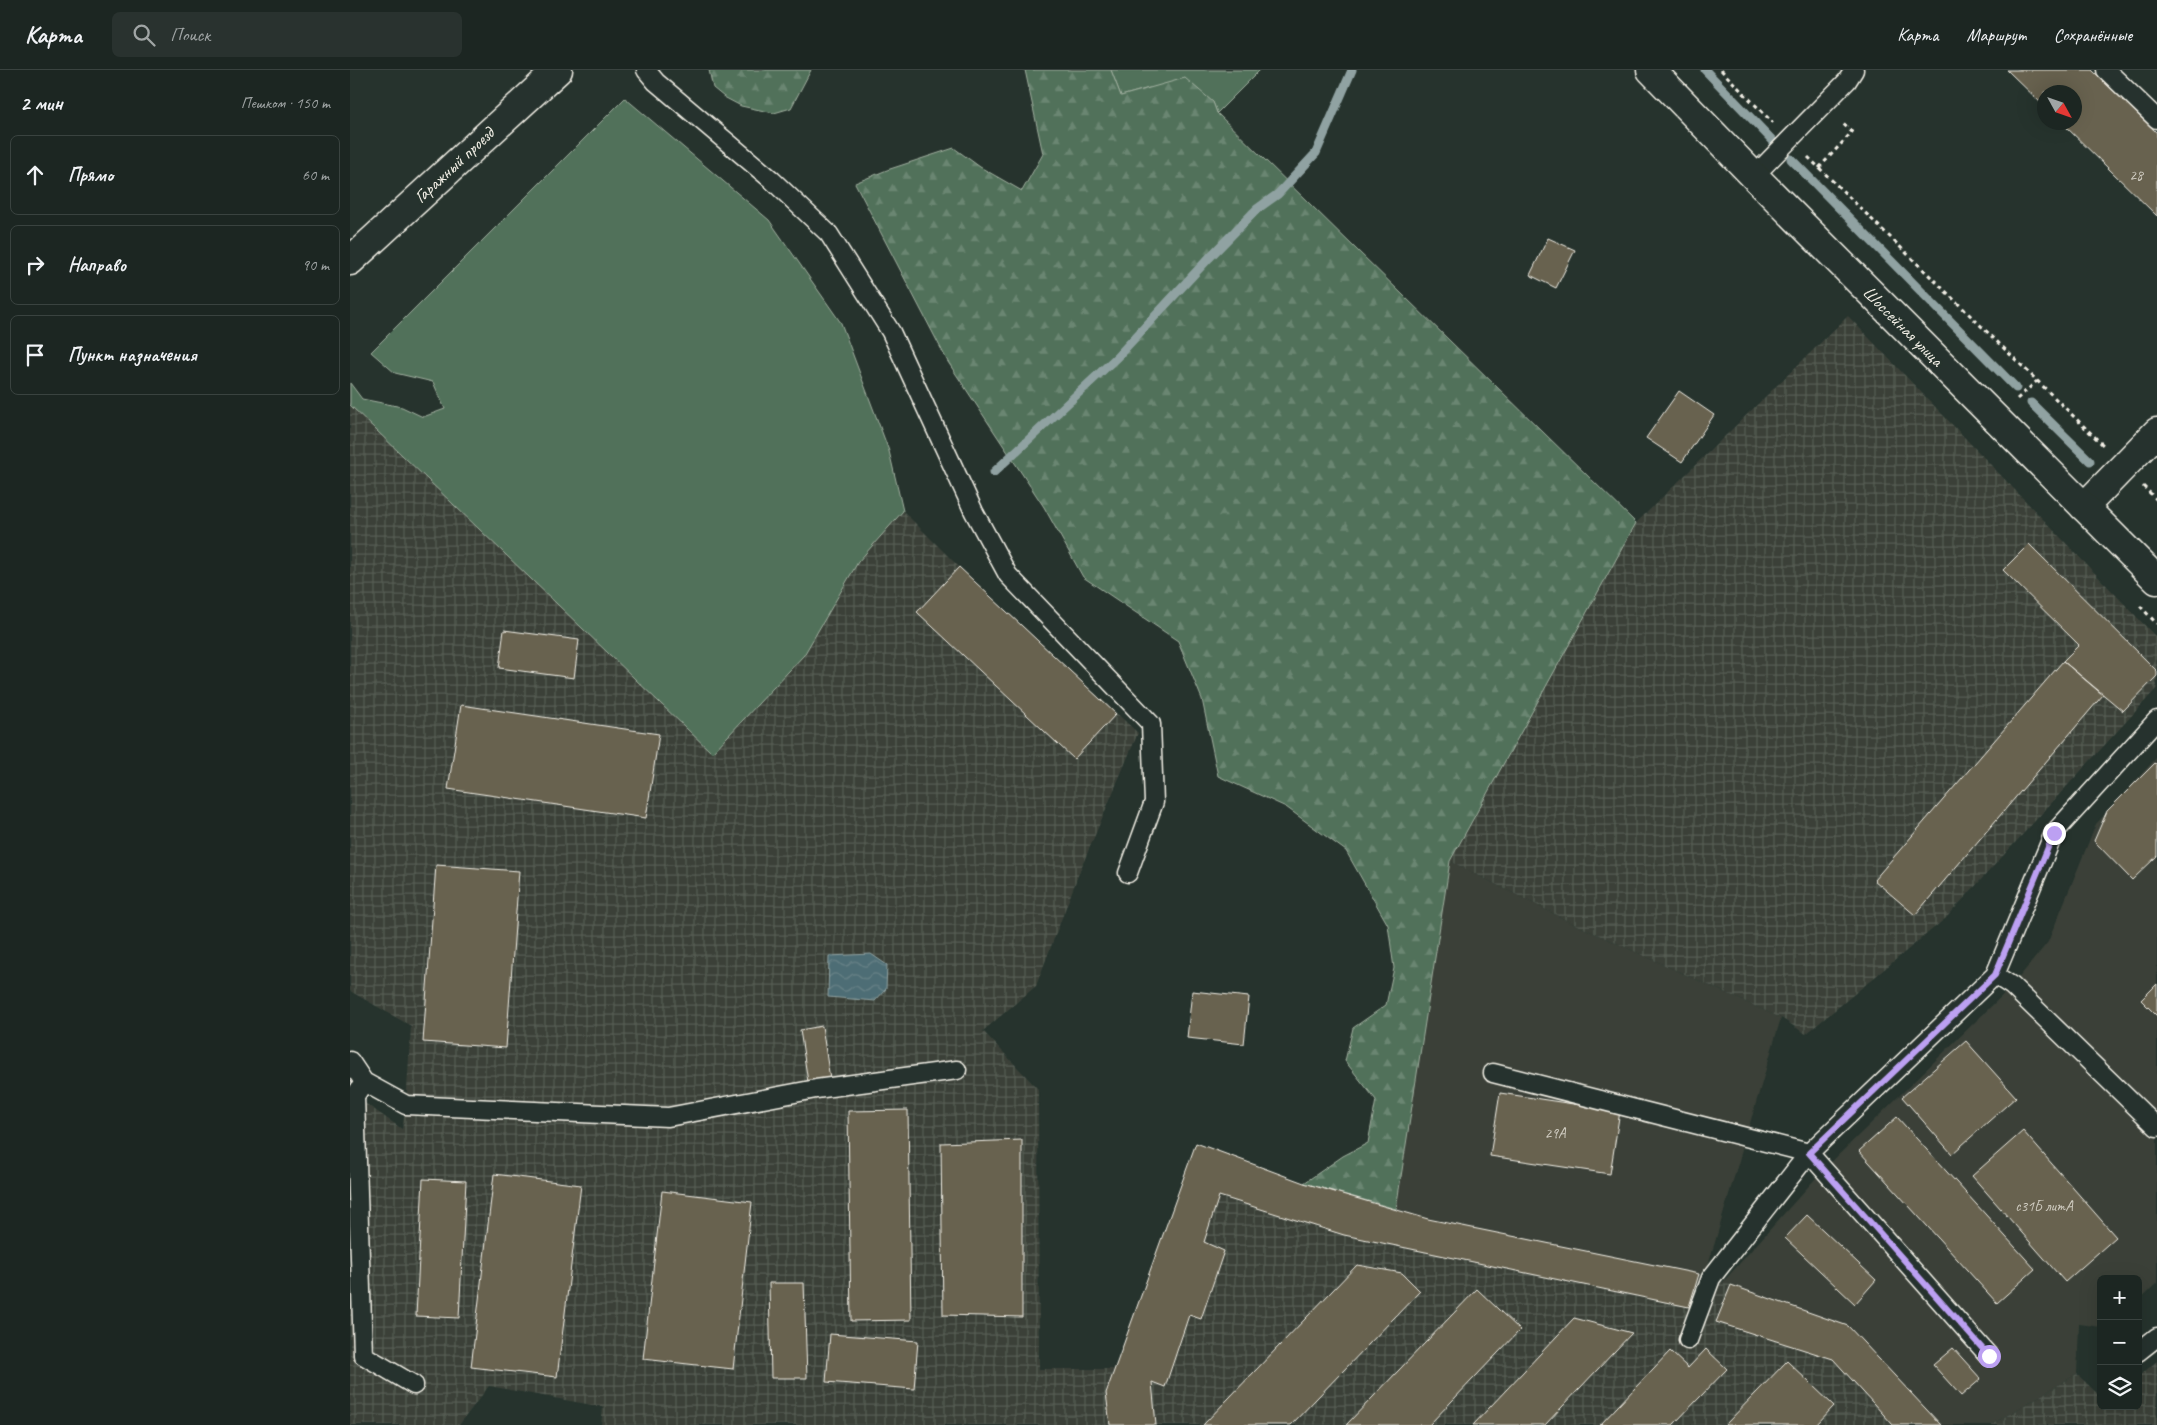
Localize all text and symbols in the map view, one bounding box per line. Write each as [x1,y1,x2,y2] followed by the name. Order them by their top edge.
[112,12,462,57] search box
[25,20,82,50] text: Карта
[130,21,158,49] icon: search
[170,23,210,47] text: Поиск
[1897,24,1938,46] text: Карта
[1966,24,2026,46] text: Маршрут
[2054,24,2132,46] text: Сохранённые
[2037,85,2082,130] north arrow
[20,90,63,116] text: 2 мин
[241,93,330,113] text: Пешком · 150 m
[409,121,500,208] street label: Гаражный проезд
[21,161,49,189] icon: ahead
[68,163,113,187] text: Прямо
[302,165,329,185] text: 60 m
[2129,166,2144,185] house number: 28
[21,251,49,279] icon: right
[68,253,126,277] text: Направо
[302,255,329,275] text: 90 m
[1858,281,1949,372] street label: Шоссейная улица
[21,341,49,369] icon: arrive
[68,343,197,367] text: Пункт назначения
[2043,822,2066,845] route end
[1544,1124,1567,1143] house number: 29А
[2015,1197,2074,1216] house number: с31Б литА
[2097,1275,2142,1410] map controls
[2097,1275,2142,1320] button: +
[2097,1320,2142,1365] button: −
[1978,1345,2001,1368] route start
[2097,1365,2142,1410] button: layers

